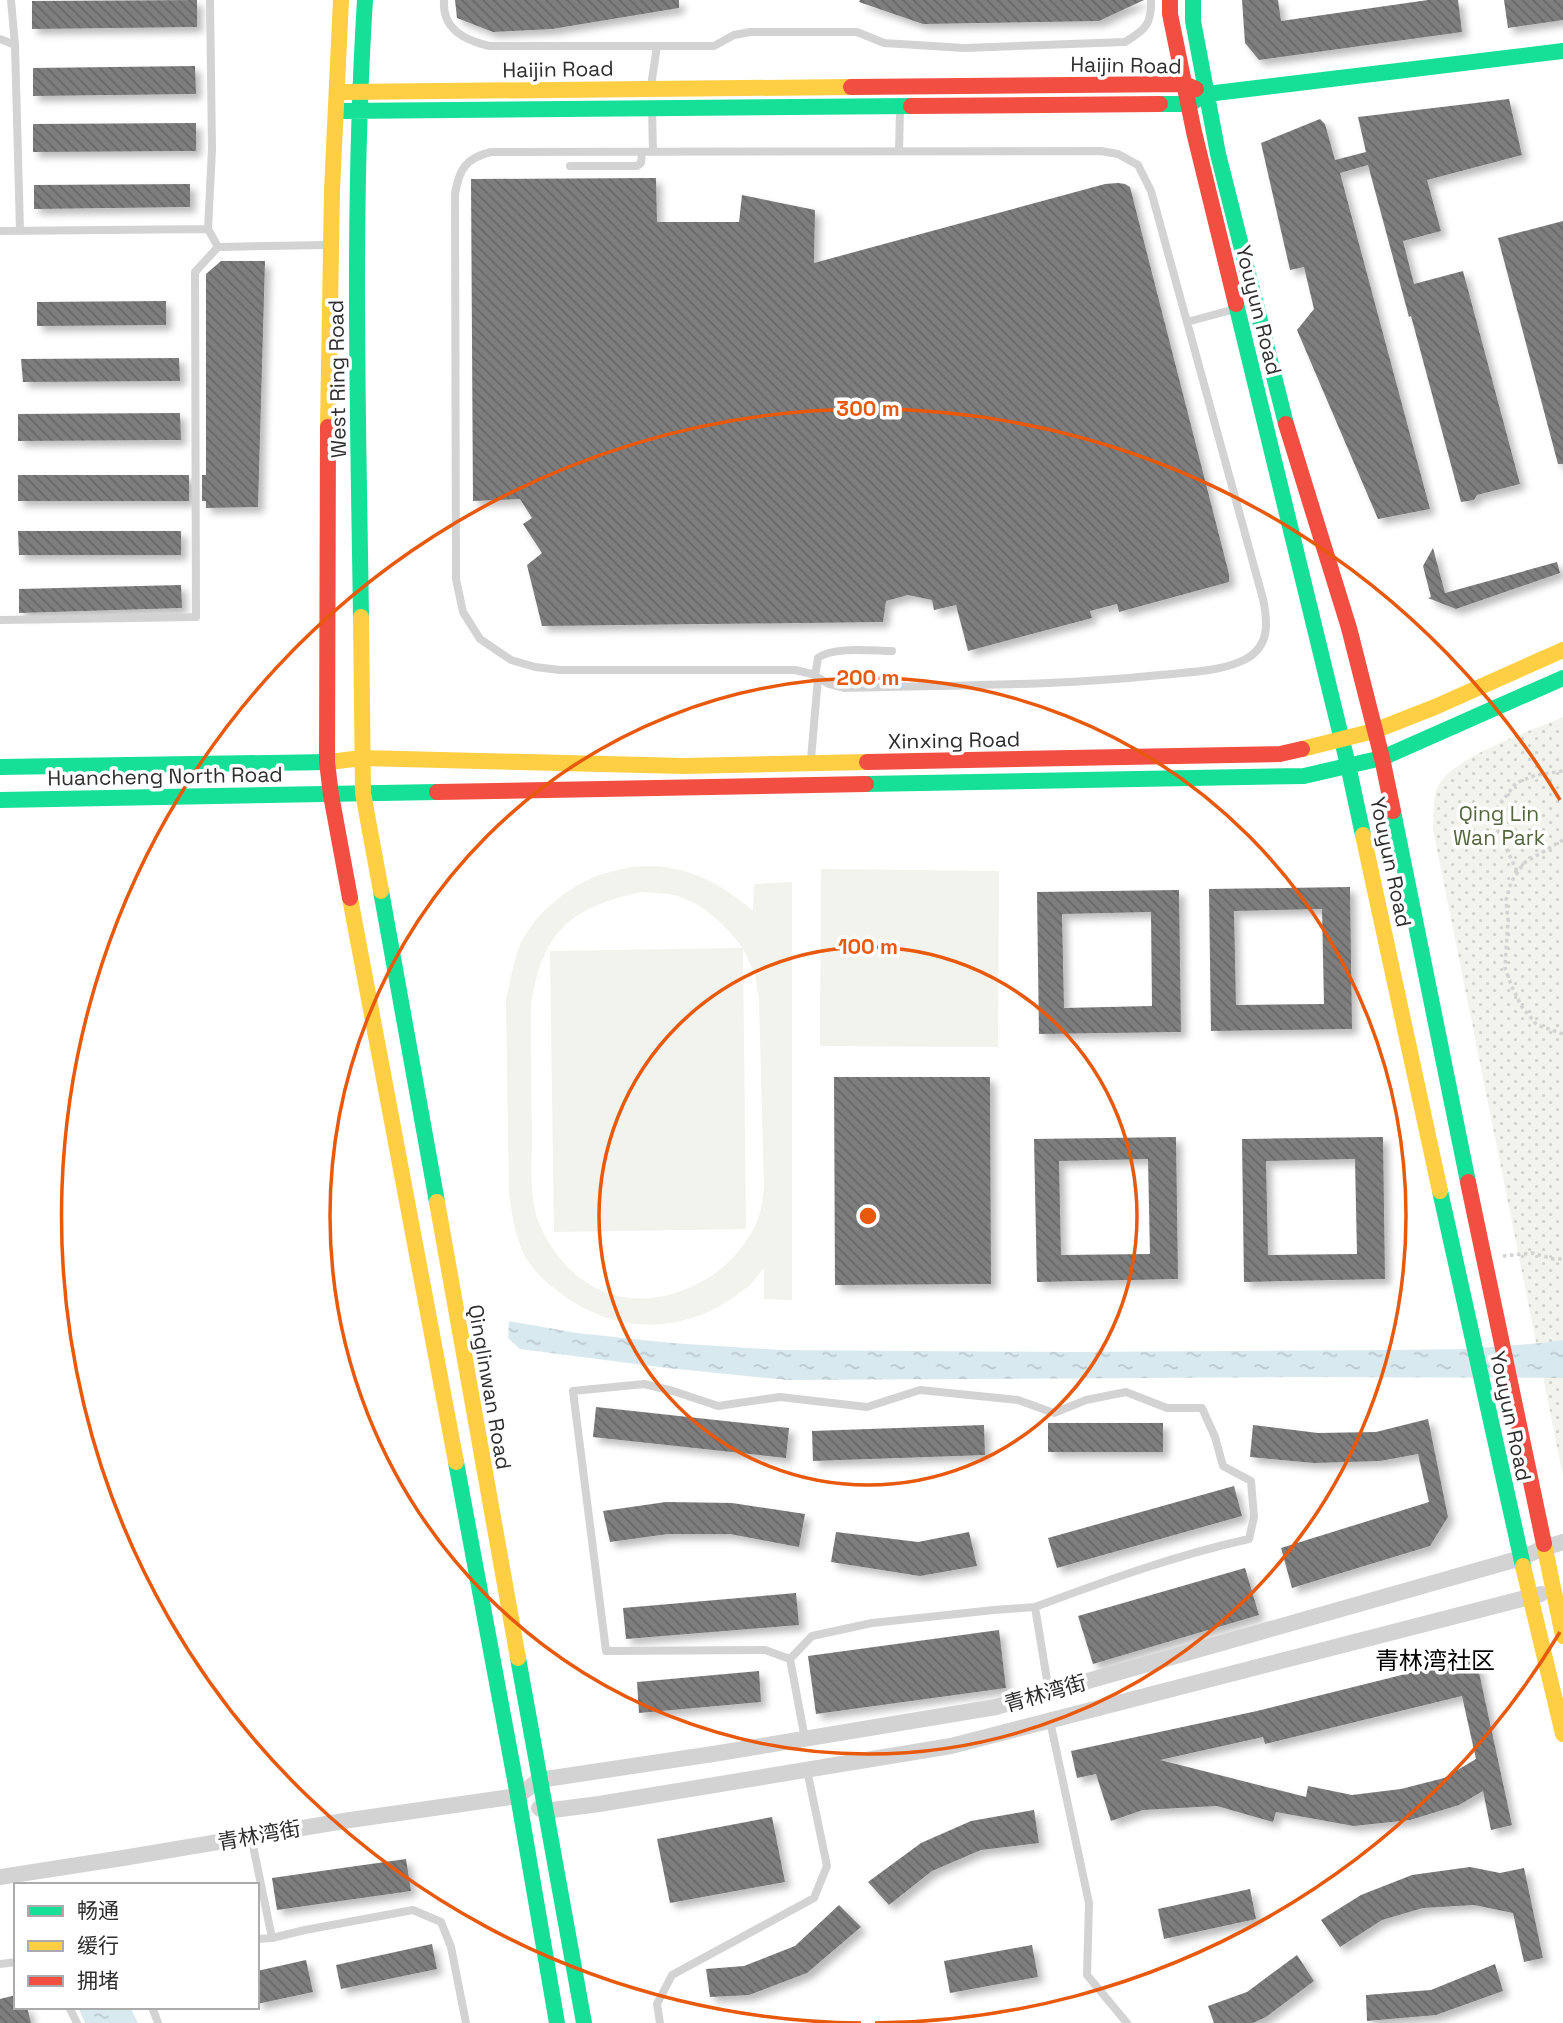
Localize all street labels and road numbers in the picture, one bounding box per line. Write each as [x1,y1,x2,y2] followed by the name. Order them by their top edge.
[1070,51,1182,79] street label: Haijin Road
[502,55,614,83] street label: Haijin Road
[1230,243,1288,377] street label: Youyun Road
[322,300,352,458] street label: West Ring Road
[888,725,1020,755] street label: Xinxing Road
[47,760,283,792] street label: Huancheng North Road
[1364,794,1418,930] street label: Youyun Road
[462,1302,518,1472] street label: Qinglinwan Road
[1484,1348,1538,1484] street label: Youyun Road
[1001,1668,1089,1718] street label: 青林湾街
[215,1814,303,1856] street label: 青林湾街

